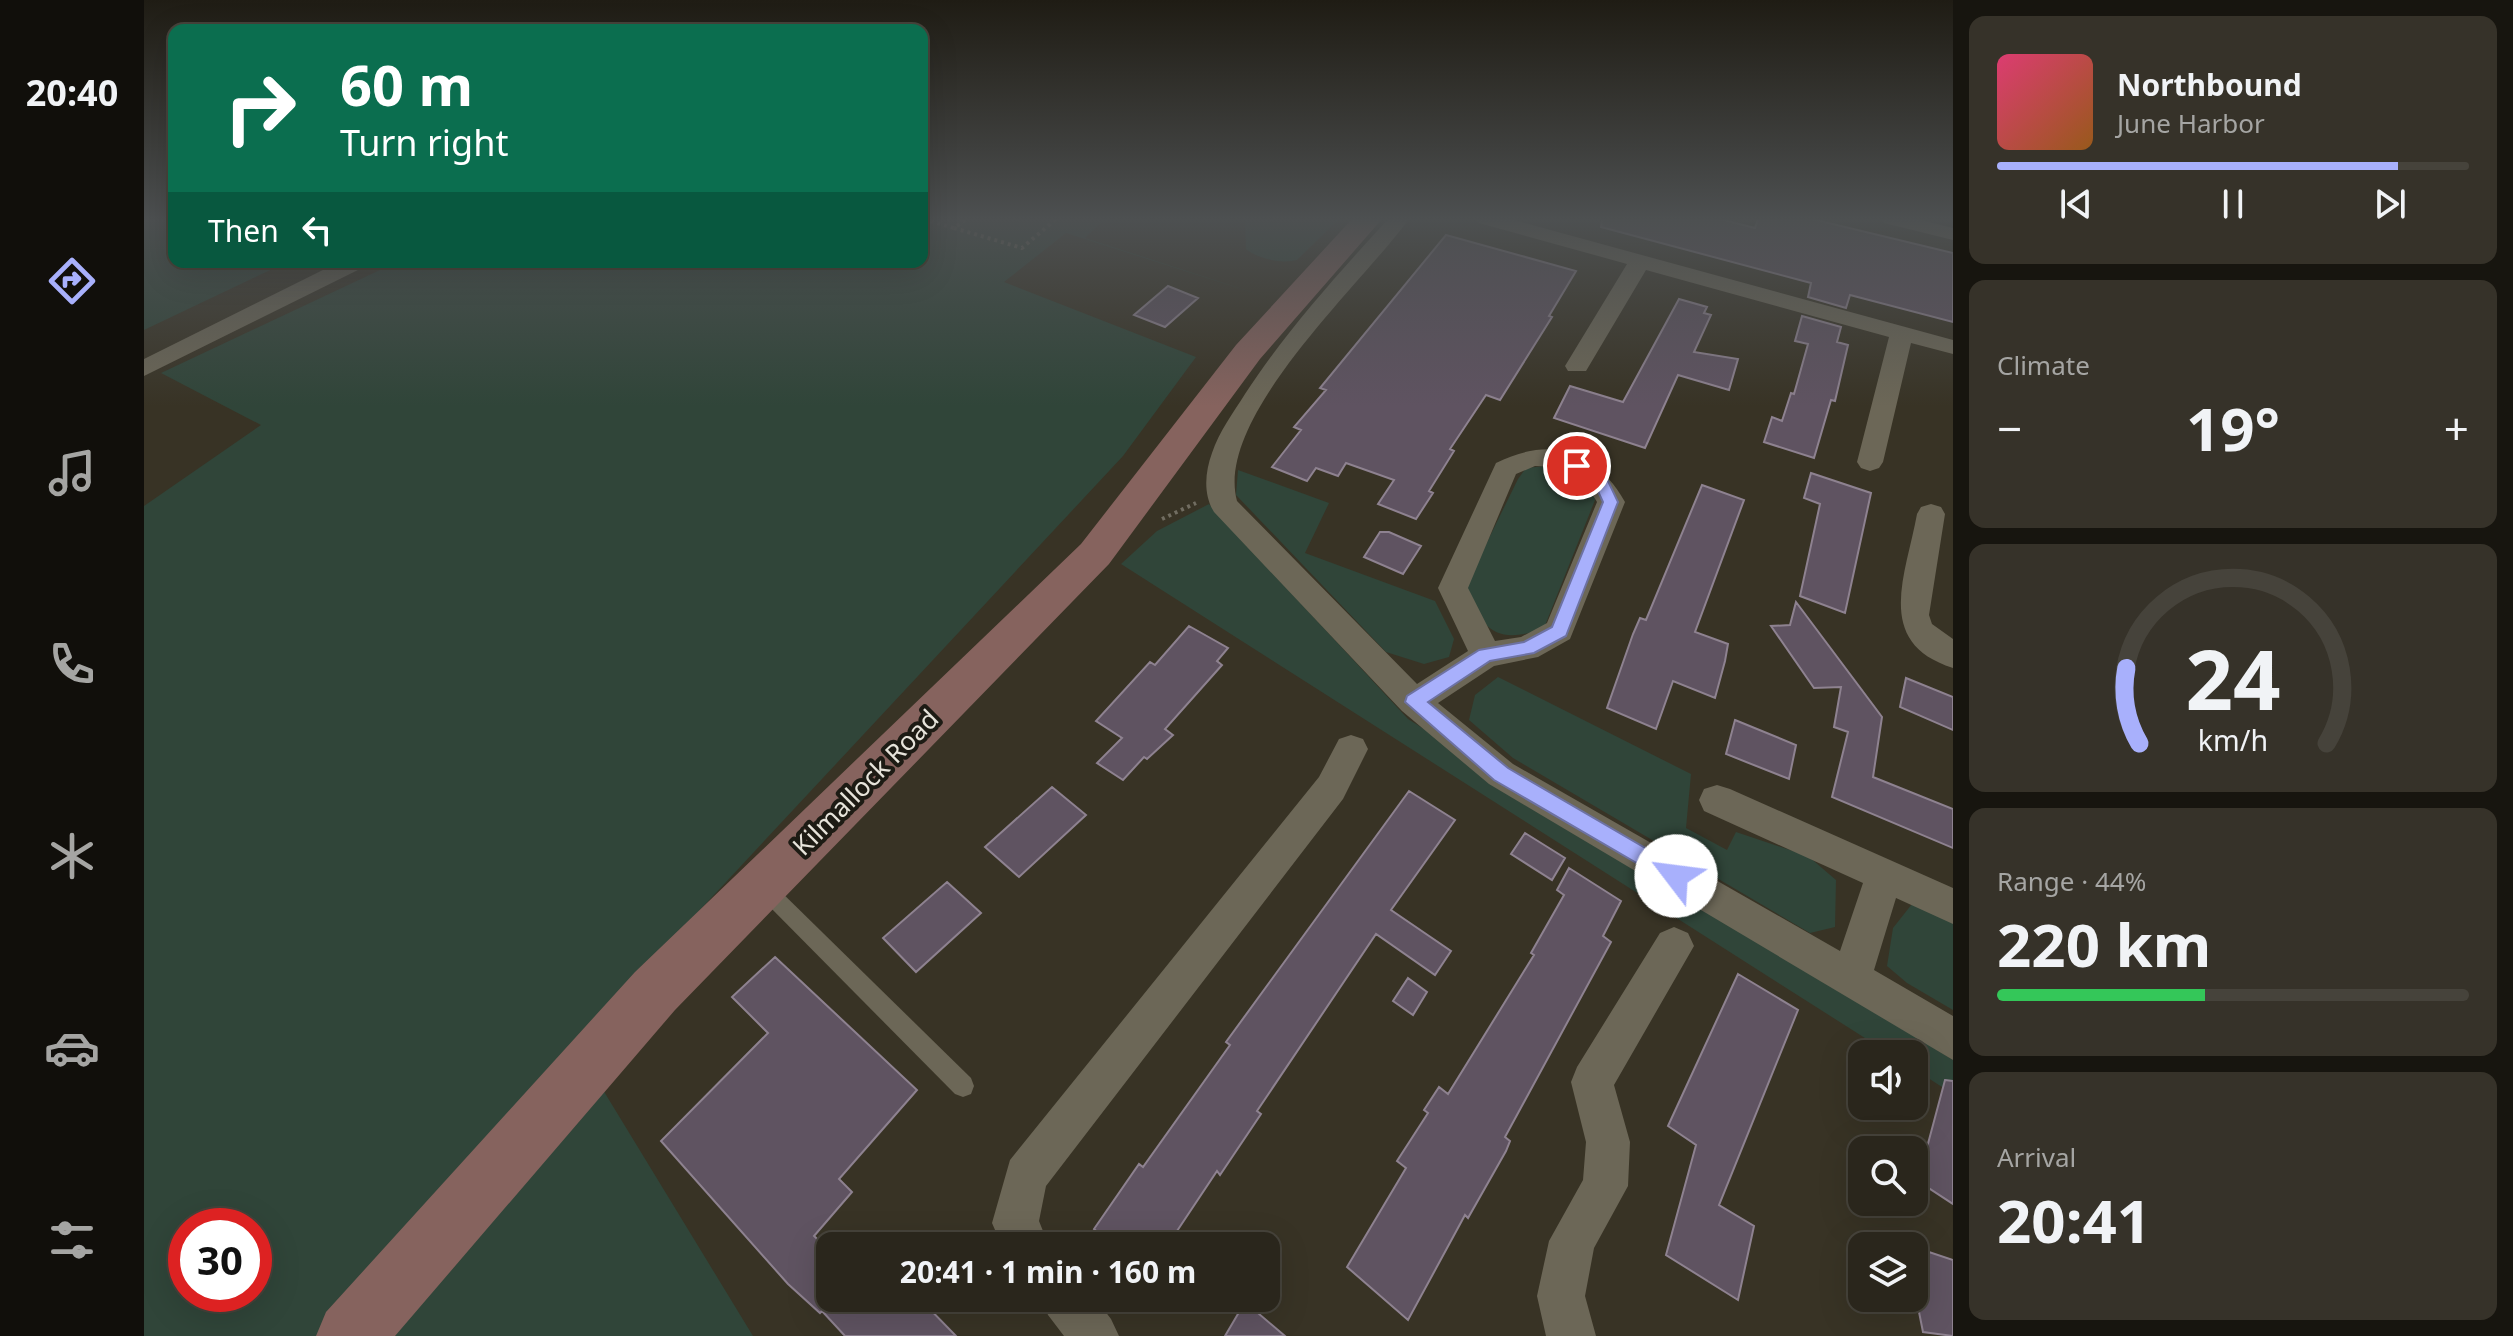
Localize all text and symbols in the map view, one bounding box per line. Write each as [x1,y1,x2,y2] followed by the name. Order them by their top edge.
[340,46,473,122] text: 60 m
[208,56,312,160] icon: right
[2117,64,2302,105] text: Northbound
[26,68,118,117] text: 20:40
[2117,105,2265,141] text: June Harbor
[340,118,508,167] text: Turn right
[2054,182,2098,226] icon: previous
[2211,182,2255,226] icon: pause
[2368,182,2412,226] icon: next
[295,208,339,252] icon: left
[208,210,279,251] text: Then
[44,253,100,309] icon: directions
[1997,347,2090,383] text: Climate
[2186,387,2280,469] text: 19°
[1997,398,2022,458] text: −
[2444,398,2469,458] text: +
[1543,432,1611,500] pin
[1555,444,1599,488] icon: arrive
[44,445,100,501] icon: music
[2185,621,2281,734] text: 24
[44,636,100,692] icon: phone
[784,701,946,863] street label: Kilmallock Road
[2198,720,2268,759] text: km/h
[44,828,100,884] icon: climate
[1634,834,1718,918] position arrow
[1997,863,2146,899] text: Range · 44%
[1997,903,2211,985] text: 220 km
[44,1020,100,1076] icon: car
[1848,1040,1928,1312] map controls
[1848,1040,1928,1120] button: sound
[1848,1136,1928,1216] button: search
[1997,1139,2076,1175] text: Arrival
[1997,1179,2151,1261] text: 20:41
[168,1208,272,1312] speed limit sign: 30
[44,1212,100,1268] icon: filters
[1848,1232,1928,1312] button: layers
[900,1251,1196,1292] text: 20:41 · 1 min · 160 m

